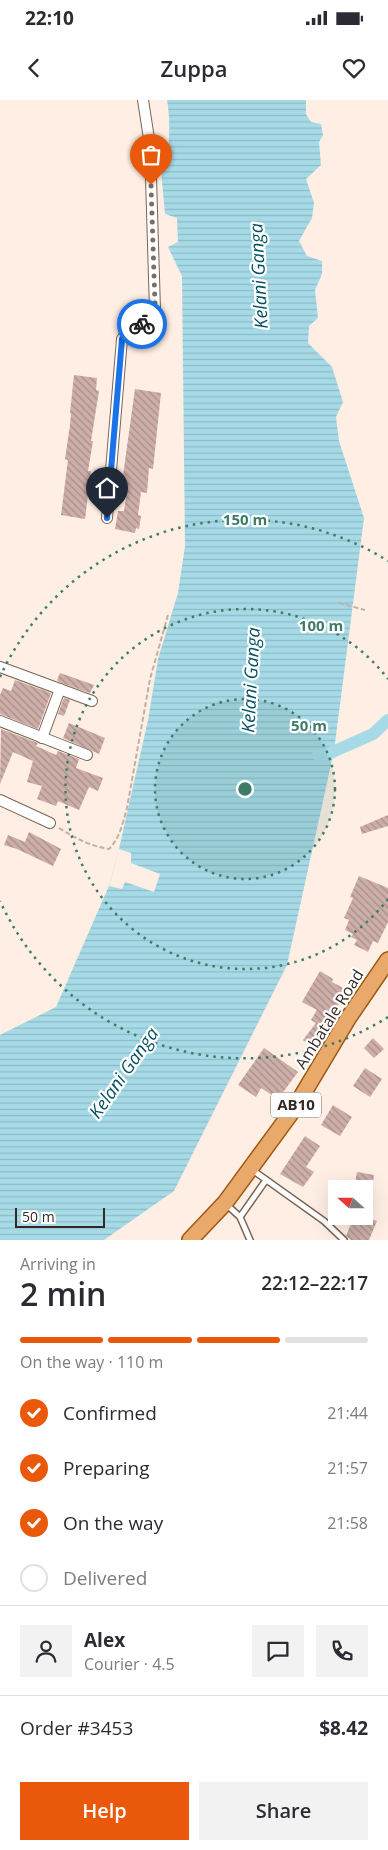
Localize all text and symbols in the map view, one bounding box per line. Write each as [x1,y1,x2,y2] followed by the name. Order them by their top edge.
[25,5,74,31] text: 22:10
[161,53,227,83] text: Zuppa
[20,54,48,82] icon: back
[340,54,368,82] icon: heart
[130,134,172,185] pin
[137,141,165,169] icon: bag
[243,223,273,329] water label: Kelani Ganga
[117,299,167,349] courier
[128,310,156,338] icon: bike
[86,467,128,518] pin
[93,474,121,502] icon: home
[223,509,267,529] text: 150 m
[299,615,343,635] text: 100 m
[235,627,265,733] water label: Kelani Ganga
[291,715,327,735] text: 50 m
[236,780,254,798] centre of rings
[290,965,368,1073] street label: Ambatale Road
[83,1022,163,1123] water label: Kelani Ganga
[271,1092,321,1118] road number: AB10
[328,1180,372,1225] north arrow
[328,1180,373,1225] map controls
[15,1205,105,1228] scale bar
[22,1207,55,1226] text: 50 m
[20,1253,96,1275] text: Arriving in
[261,1270,368,1296] text: 22:12–22:17
[20,1272,106,1315] text: 2 min
[20,1351,163,1373] text: On the way · 110 m
[20,1399,48,1427] icon: check
[63,1400,157,1426] text: Confirmed
[327,1402,368,1424] text: 21:44
[20,1454,48,1482] icon: check
[63,1455,150,1481] text: Preparing
[327,1457,368,1479] text: 21:57
[20,1509,48,1537] icon: check
[63,1510,163,1536] text: On the way
[327,1512,368,1534] text: 21:58
[63,1565,147,1591] text: Delivered
[20,1625,72,1677] button: person
[252,1625,304,1677] button: chat
[316,1625,368,1677] button: phone
[84,1627,125,1653] text: Alex
[84,1653,175,1675] text: Courier · 4.5
[20,1715,133,1741] text: Order #3453
[319,1715,368,1741] text: $8.42
[20,1782,189,1840] button: Help
[199,1782,368,1840] button: Share

